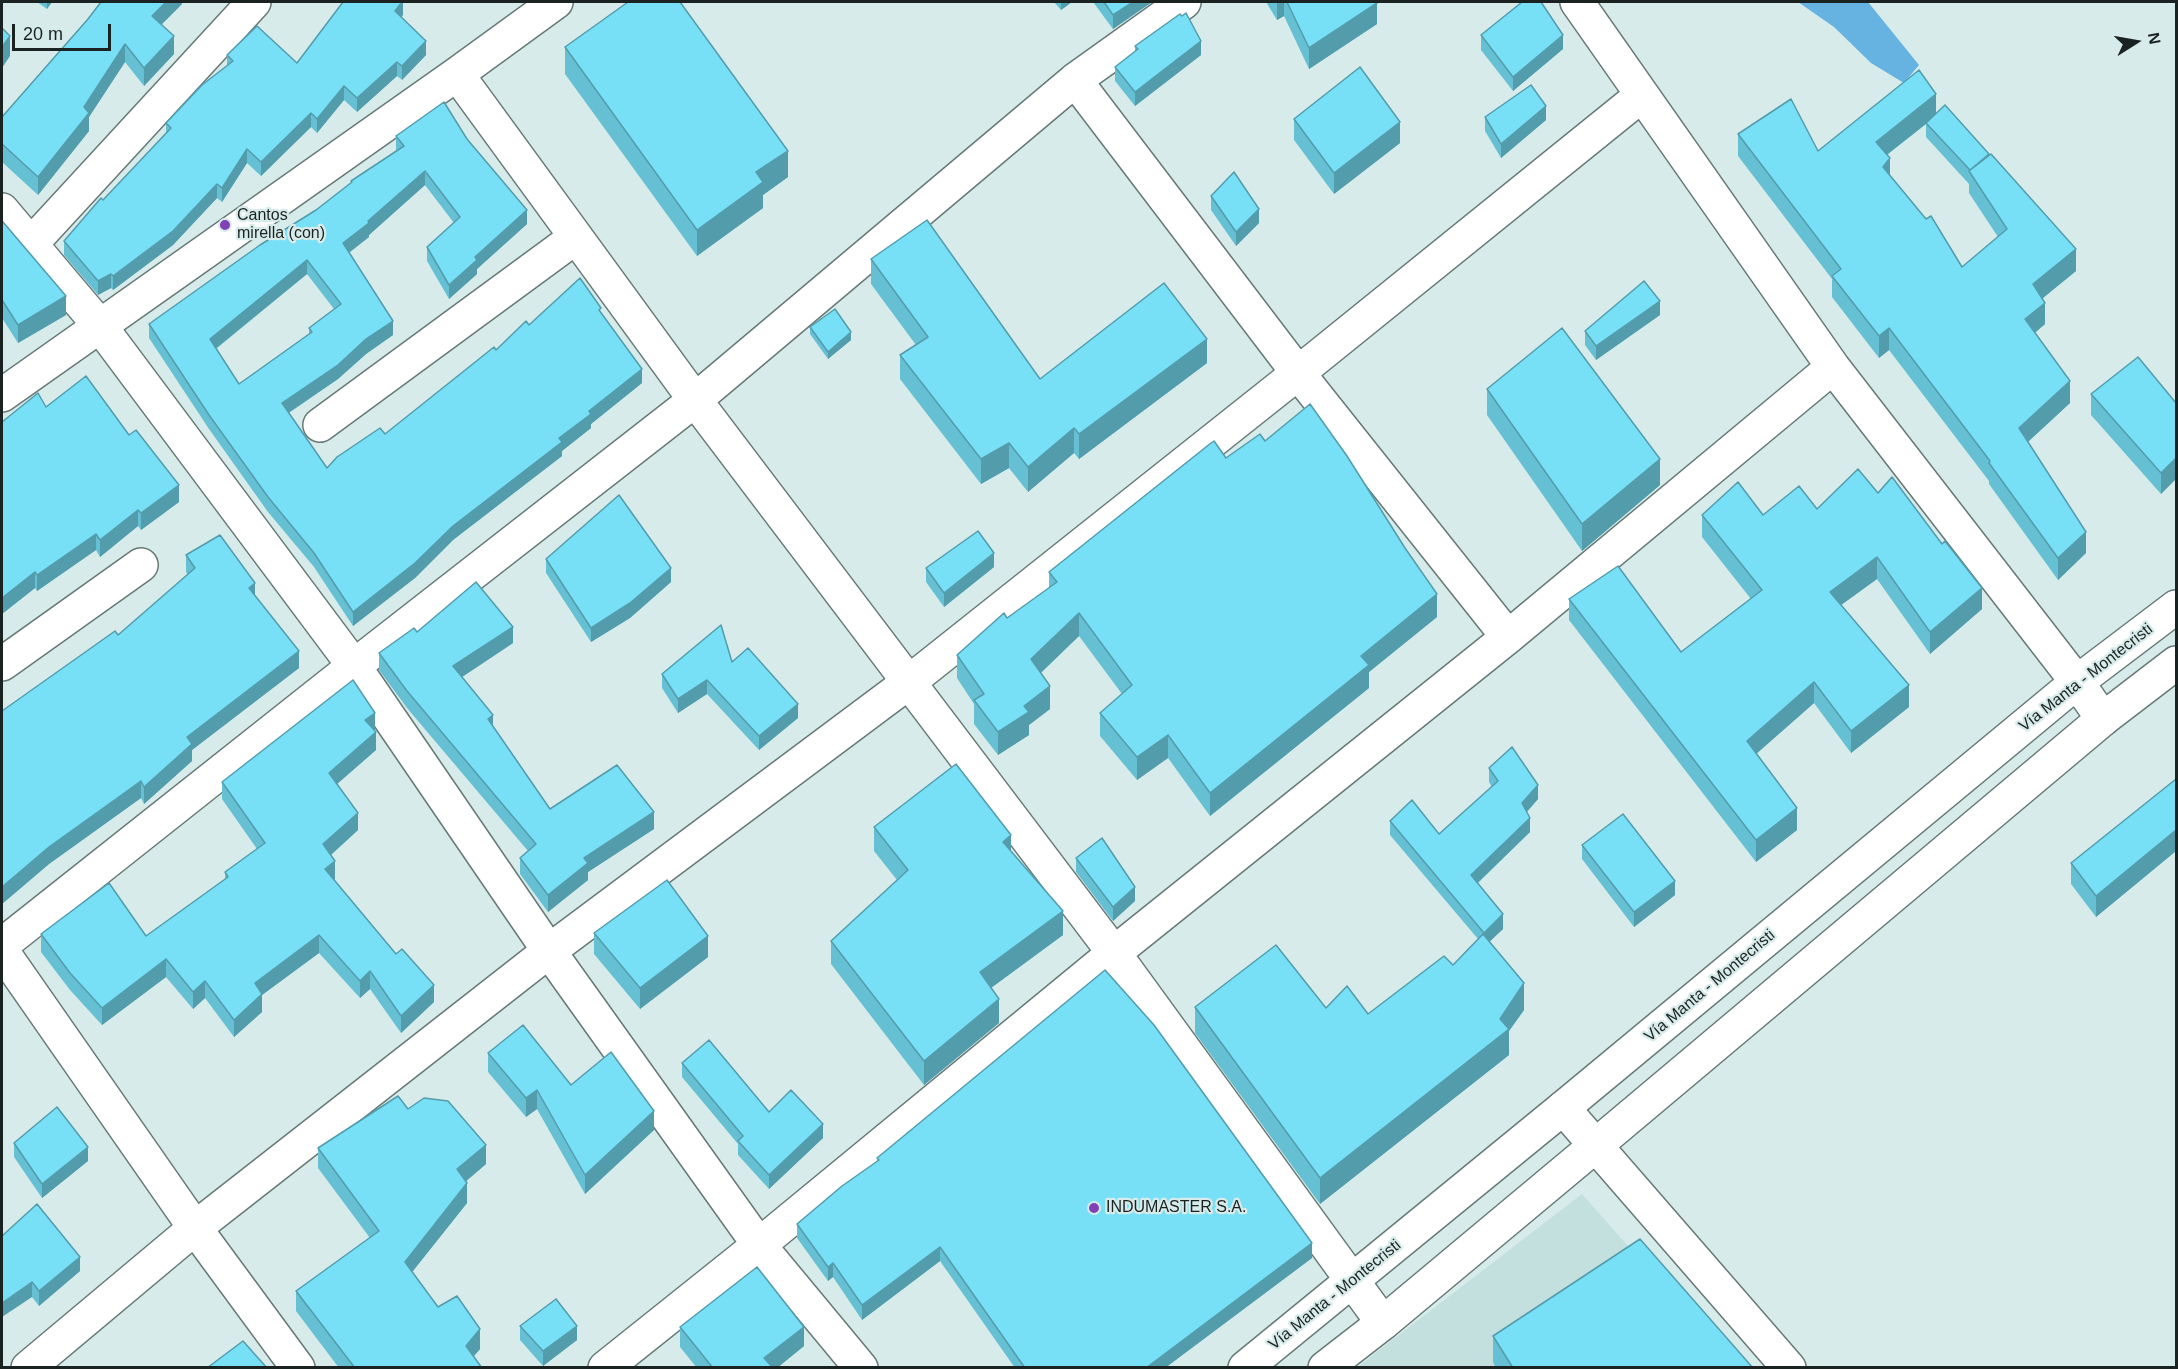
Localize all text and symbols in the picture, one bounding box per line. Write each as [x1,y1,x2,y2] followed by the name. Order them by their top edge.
[15,12,114,50] scale bar
[2106,12,2166,72] north arrow
[23,24,63,44] text: 20 m
[2145,31,2164,46] text: N
[237,206,325,244] place label: Cantos mirella (con)
[218,218,232,232] marker: Cantos mirella (con)
[2015,620,2157,736] street label: Vía Manta - Montecristi
[1641,926,1779,1046] street label: Vía Manta - Montecristi
[1106,1198,1246,1218] place label: INDUMASTER S.A.
[1087,1201,1101,1215] marker: INDUMASTER S.A.
[1265,1236,1405,1354] street label: Vía Manta - Montecristi

